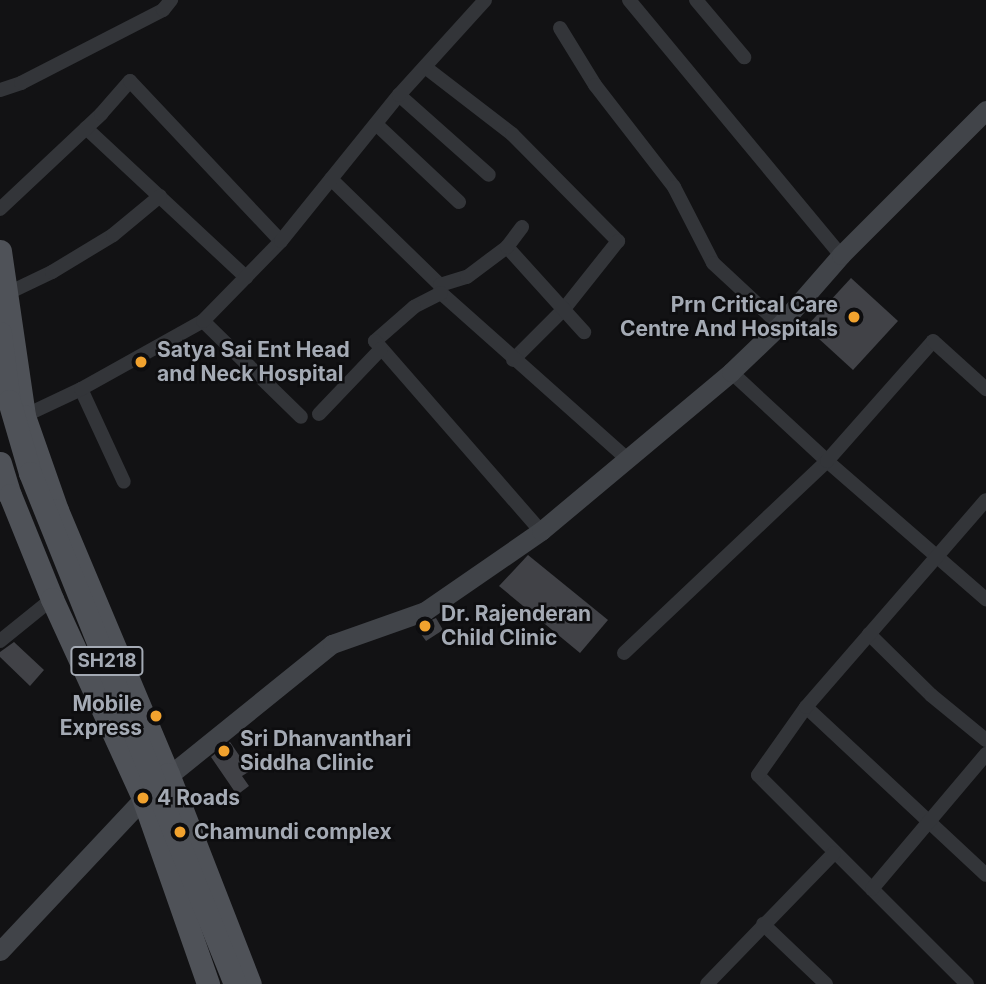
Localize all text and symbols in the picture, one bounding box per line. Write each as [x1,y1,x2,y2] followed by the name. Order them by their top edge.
[620,292,838,342] place label: Prn Critical Care Centre And Hospitals
[844,307,864,327] marker: Prn Critical Care Centre And Hospitals
[157,337,350,387] place label: Satya Sai Ent Head and Neck Hospital
[131,352,151,372] marker: Satya Sai Ent Head and Neck Hospital
[441,601,592,651] place label: Dr. Rajenderan Child Clinic
[415,616,435,636] marker: Dr. Rajenderan Child Clinic
[70,646,144,676] road number: SH218
[60,691,142,741] place label: Mobile Express
[148,708,164,724] marker: Mobile Express
[240,726,411,776] place label: Sri Dhanvanthari Siddha Clinic
[214,741,234,761] marker: Sri Dhanvanthari Siddha Clinic
[157,785,240,811] place label: 4 Roads
[135,790,151,806] marker: 4 Roads
[194,819,392,845] place label: Chamundi complex
[172,824,188,840] marker: Chamundi complex

